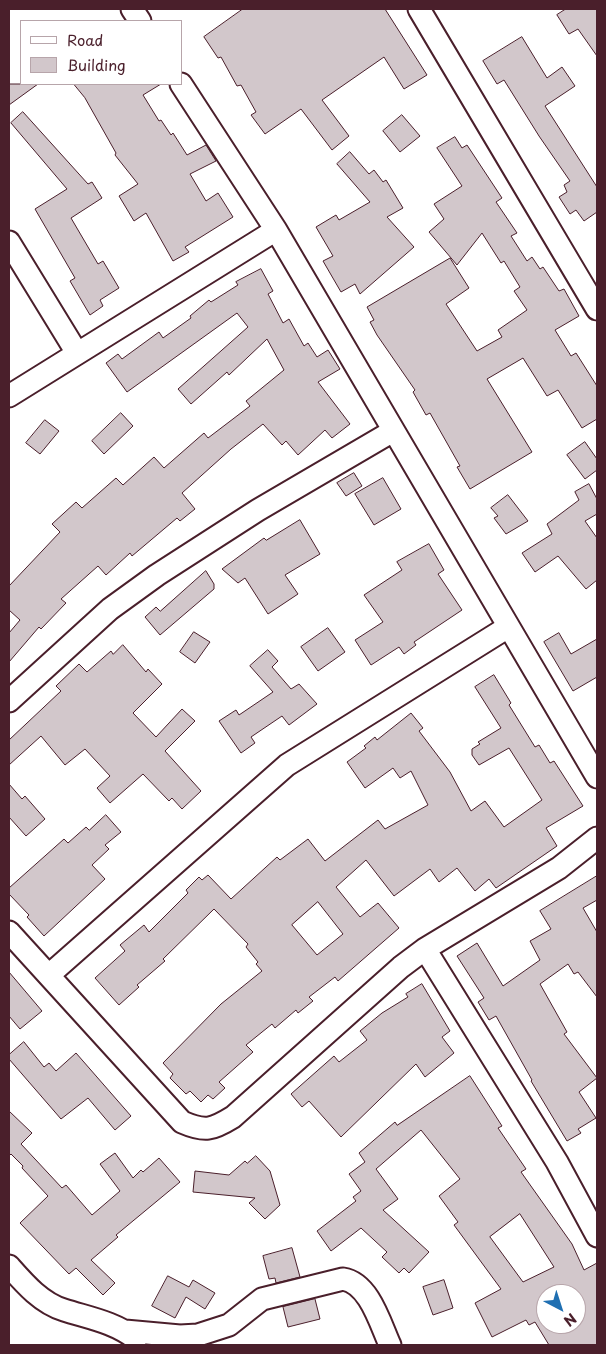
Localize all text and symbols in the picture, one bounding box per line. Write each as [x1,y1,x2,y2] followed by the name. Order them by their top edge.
[20,20,182,85] legend
[67,28,103,51] text: Road
[67,53,126,76] text: Building
[536,1284,586,1334] north arrow
[559,1308,581,1332] text: N

